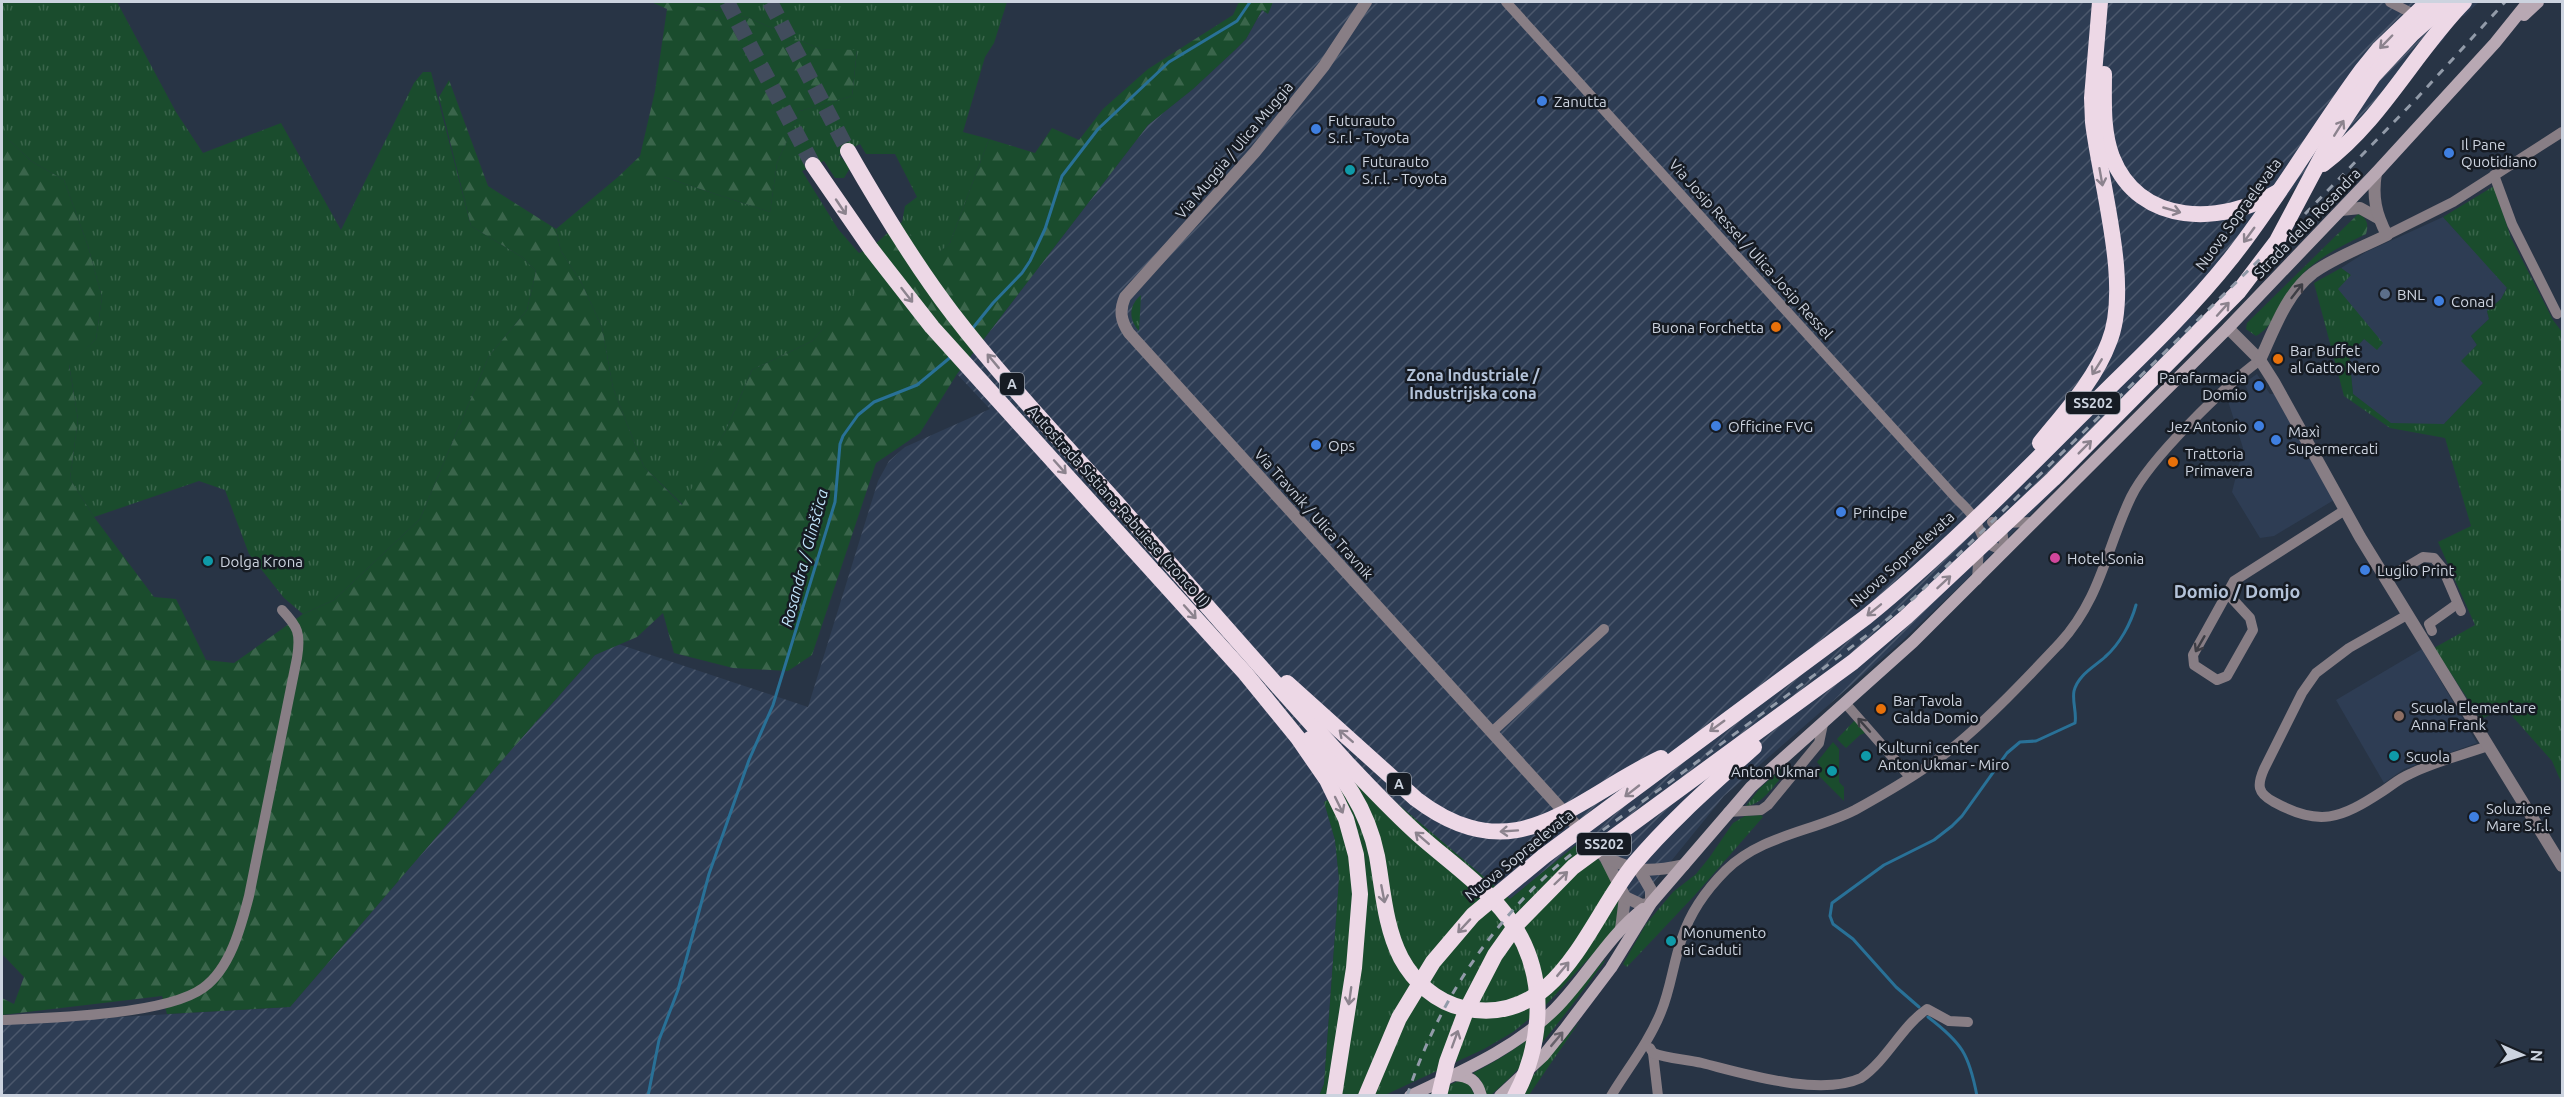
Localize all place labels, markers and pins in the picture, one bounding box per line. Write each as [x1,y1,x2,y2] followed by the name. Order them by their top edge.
[1554,93,1607,110] place label: Zanutta
[1535,94,1549,108] marker: Zanutta
[1328,112,1410,146] place label: Futurauto S.r.l - Toyota
[1309,122,1323,136] marker: Futurauto S.r.l - Toyota
[2461,136,2537,170] place label: Il Pane Quotidiano
[2442,146,2456,160] marker: Il Pane Quotidiano
[1362,153,1447,187] place label: Futurauto S.r.l. - Toyota
[1343,163,1357,177] marker: Futurauto S.r.l. - Toyota
[2397,286,2425,303] place label: BNL
[2378,287,2392,301] marker: BNL
[2451,293,2494,310] place label: Conad
[2432,294,2446,308] marker: Conad
[1652,319,1764,336] place label: Buona Forchetta
[1769,320,1783,334] marker: Buona Forchetta
[2290,342,2380,376] place label: Bar Buffet al Gatto Nero
[2271,352,2285,366] marker: Bar Buffet al Gatto Nero
[2159,369,2247,403] place label: Parafarmacia Domio
[2252,379,2266,393] marker: Parafarmacia Domio
[1728,418,1813,435] place label: Officine FVG
[2167,418,2247,435] place label: Jez Antonio
[1709,419,1723,433] marker: Officine FVG
[2252,419,2266,433] marker: Jez Antonio
[2288,423,2378,457] place label: Maxì Supermercati
[2269,433,2283,447] marker: Maxì Supermercati
[1328,437,1355,454] place label: Ops
[1309,438,1323,452] marker: Ops
[2185,445,2253,479] place label: Trattoria Primavera
[2166,455,2180,469] marker: Trattoria Primavera
[1853,504,1908,521] place label: Principe
[1834,505,1848,519] marker: Principe
[2067,550,2144,567] place label: Hotel Sonia
[2048,551,2062,565] marker: Hotel Sonia
[220,553,303,570] place label: Dolga Krona
[201,554,215,568] marker: Dolga Krona
[2377,562,2454,579] place label: Luglio Print
[2358,563,2372,577] marker: Luglio Print
[1893,692,1979,726] place label: Bar Tavola Calda Domio
[2411,699,2536,733] place label: Scuola Elementare Anna Frank
[1874,702,1888,716] marker: Bar Tavola Calda Domio
[2392,709,2406,723] marker: Scuola Elementare Anna Frank
[1878,739,2009,773] place label: Kulturni center Anton Ukmar - Miro
[2406,748,2450,765] place label: Scuola
[1859,749,1873,763] marker: Kulturni center Anton Ukmar - Miro
[2387,749,2401,763] marker: Scuola
[1731,763,1820,780] place label: Anton Ukmar
[1825,764,1839,778] marker: Anton Ukmar
[2486,800,2552,834] place label: Soluzione Mare S.r.l.
[2467,810,2481,824] marker: Soluzione Mare S.r.l.
[1683,924,1766,958] place label: Monumento ai Caduti
[1664,934,1678,948] marker: Monumento ai Caduti

